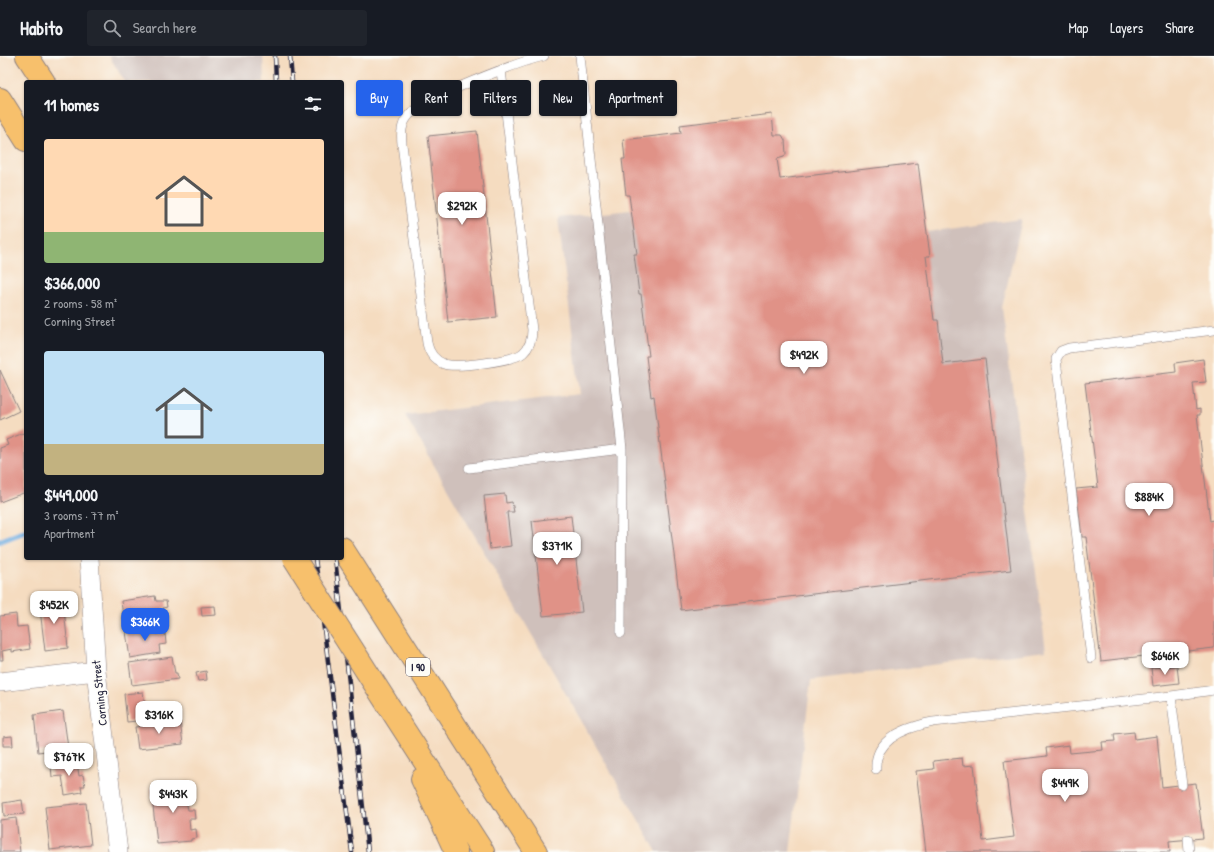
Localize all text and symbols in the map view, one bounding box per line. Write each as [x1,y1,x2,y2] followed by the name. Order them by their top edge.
[87,10,367,46] search box
[20,15,63,41] text: Habito
[101,17,123,39] icon: search
[133,17,197,38] text: Search here
[1068,18,1088,37] text: Map
[1110,18,1143,37] text: Layers
[1165,18,1194,37] text: Share
[356,80,403,116] chip: Buy
[411,80,462,116] chip: Rent
[470,80,531,116] chip: Filters
[539,80,587,116] chip: New
[595,80,677,116] chip: Apartment
[44,93,99,116] text: 11 homes
[302,93,324,115] icon: filters
[148,165,220,237] icon: home
[434,192,490,226] pin: $292K
[447,196,477,214] text: $292K
[44,271,100,294] text: $366,000
[44,294,117,312] text: 2 rooms · 58 m²
[44,312,115,330] text: Corning Street
[776,341,832,375] pin: $492K
[789,345,819,363] text: $492K
[148,377,220,449] icon: home
[44,483,98,506] text: $449,000
[1121,483,1177,517] pin: $884K
[1134,487,1164,505] text: $884K
[44,506,118,524] text: 3 rooms · 77 m²
[44,524,95,542] text: Apartment
[529,532,585,566] pin: $371K
[542,536,572,554] text: $371K
[26,591,82,625] pin: $452K
[39,595,69,613] text: $452K
[117,608,173,642] pin: $366K
[130,612,160,630] text: $366K
[1137,642,1193,676] pin: $646K
[1151,646,1179,664] text: $646K
[406,658,430,676] road number: I 90
[87,659,111,727] street label: Corning Street
[131,701,187,735] pin: $316K
[144,705,174,723] text: $316K
[41,743,97,777] pin: $767K
[53,747,85,765] text: $767K
[1037,769,1093,803] pin: $449K
[1051,773,1079,791] text: $449K
[145,780,201,814] pin: $443K
[159,784,187,802] text: $443K

